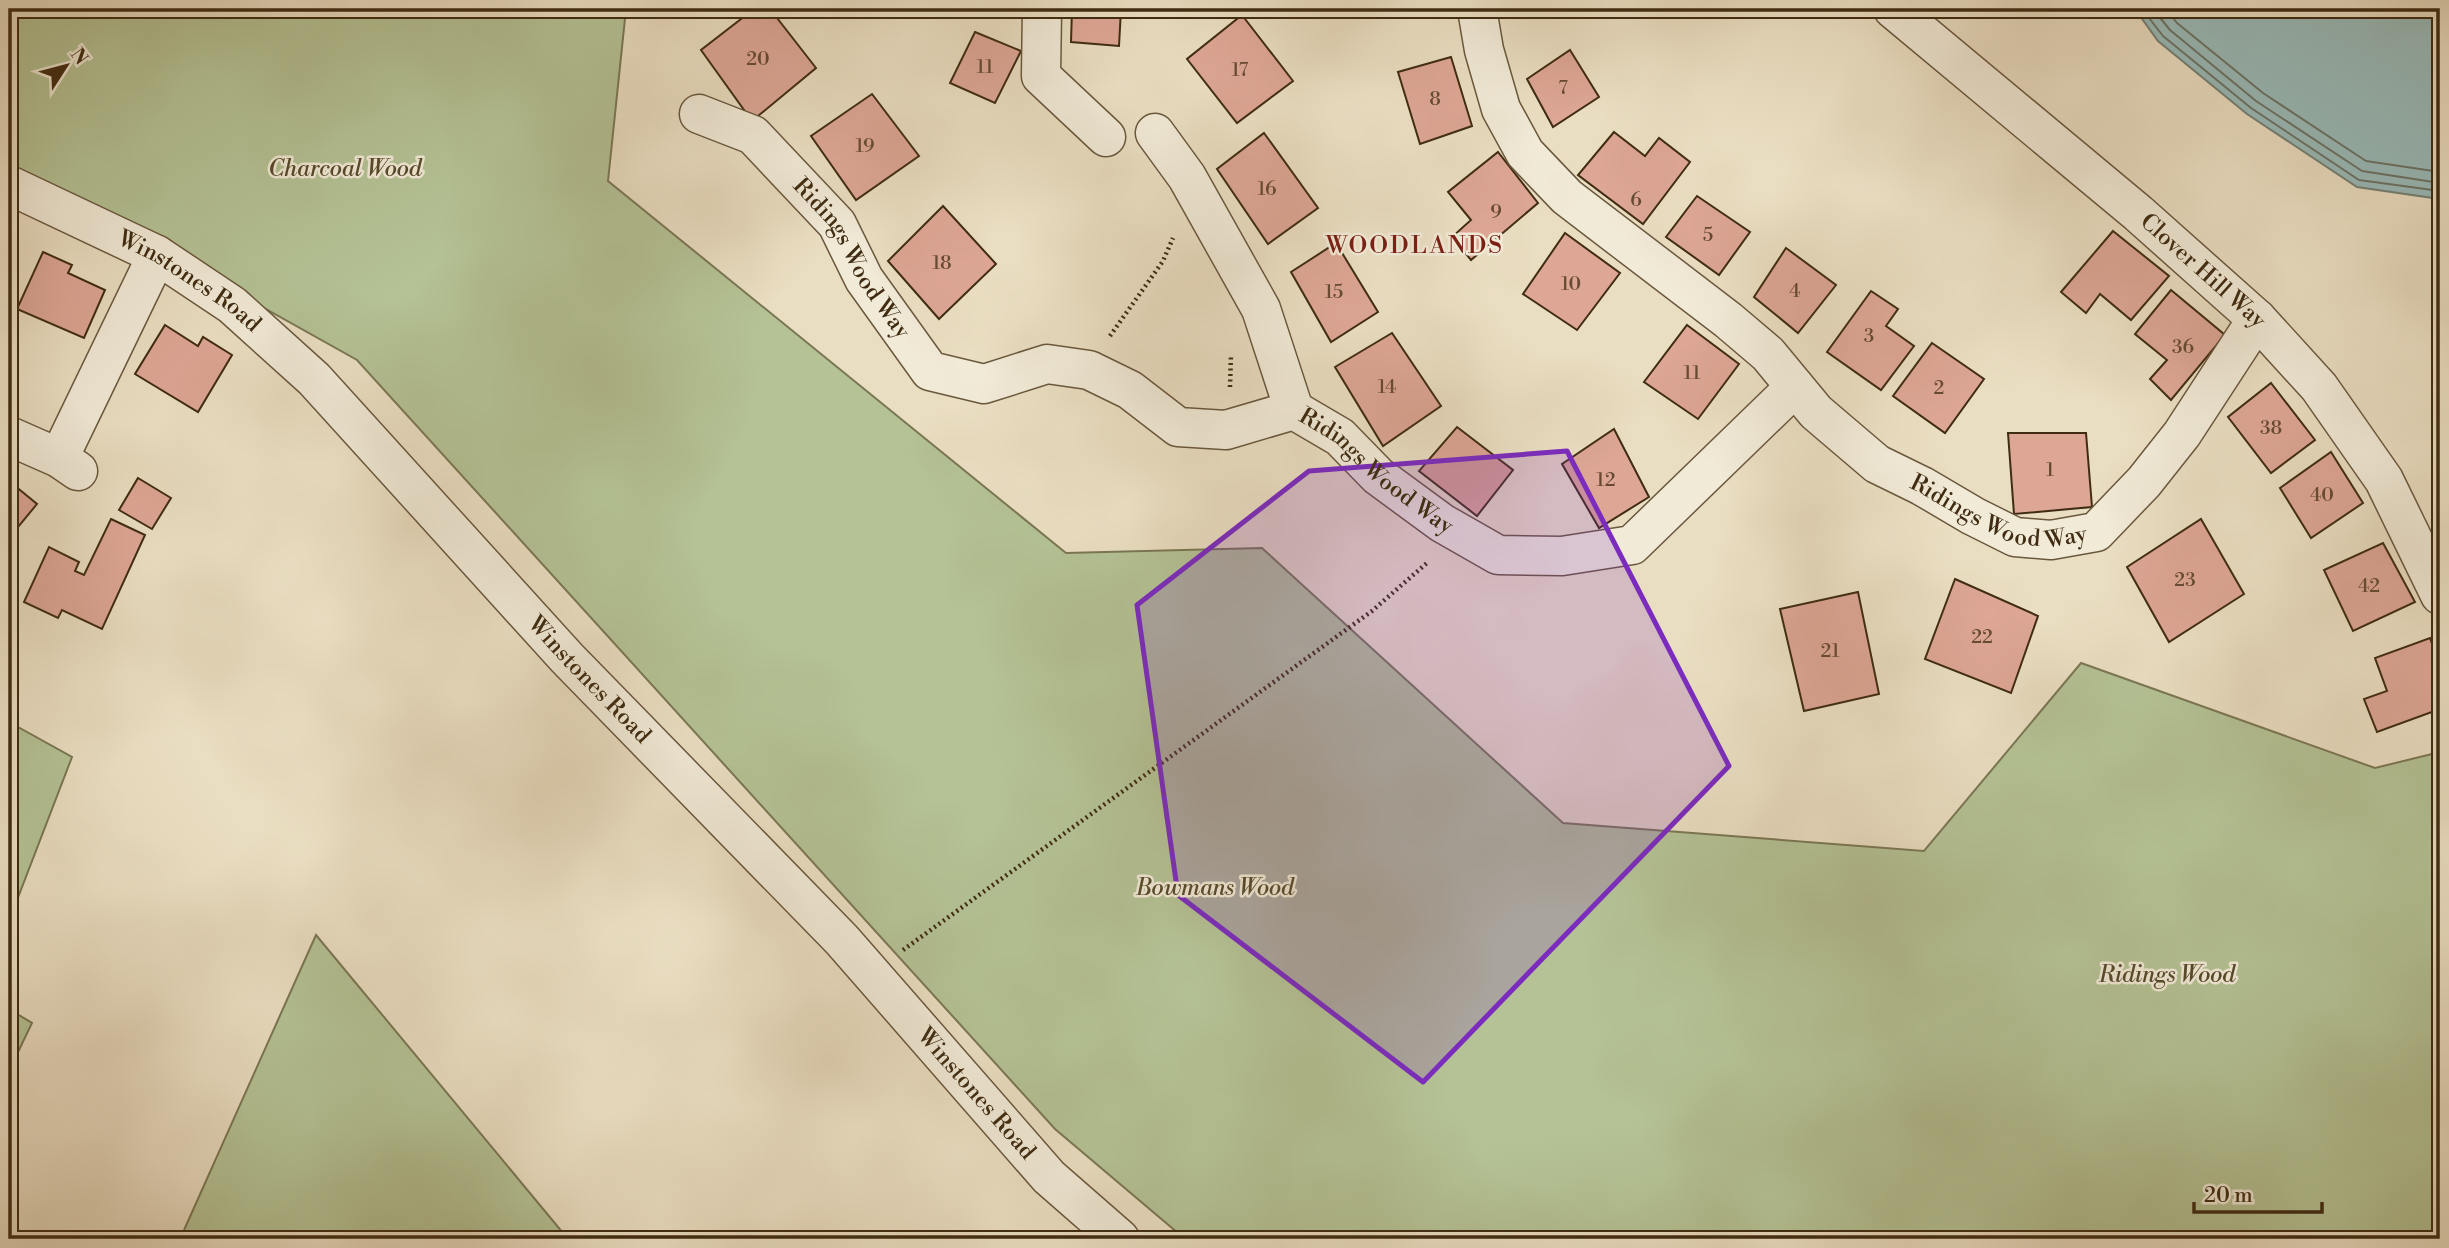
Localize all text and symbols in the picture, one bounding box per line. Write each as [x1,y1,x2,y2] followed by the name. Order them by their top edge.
[32,32,102,102] north arrow
[65,43,93,70] text: N
[746,47,770,71] house number: 20
[977,55,994,79] house number: 11
[1232,58,1249,82] house number: 17
[1558,76,1568,100] house number: 7
[1429,87,1441,111] house number: 8
[855,134,875,158] house number: 19
[268,155,423,183] park label: Charcoal Wood
[787,172,917,345] street label: Ridings Wood Way
[1257,177,1277,201] house number: 16
[1630,188,1642,212] house number: 6
[1490,200,1502,224] house number: 9
[2134,208,2273,334] street label: Clover Hill Way
[1703,223,1713,247] house number: 5
[112,224,267,338] street label: Winstones Road
[1325,231,1504,261] district label: WOODLANDS
[932,251,952,275] house number: 18
[1561,272,1581,296] house number: 10
[1789,279,1801,303] house number: 4
[1325,280,1343,304] house number: 15
[1864,324,1874,348] house number: 3
[2172,335,2194,359] house number: 36
[1684,361,1701,385] house number: 11
[1378,375,1396,399] house number: 14
[1934,376,1944,400] house number: 2
[1294,402,1459,541] street label: Ridings Wood Way
[2260,416,2282,440] house number: 38
[2046,458,2054,482] house number: 1
[1596,468,1616,492] house number: 12
[1906,468,2090,555] street label: Ridings Wood Way
[2310,483,2334,507] house number: 40
[2174,568,2196,592] house number: 23
[2358,574,2380,598] house number: 42
[521,609,657,749] street label: Winstones Road
[1971,625,1993,649] house number: 22
[1820,639,1840,663] house number: 21
[1135,874,1295,902] park label: Bowmans Wood
[2098,961,2236,989] park label: Ridings Wood
[911,1021,1041,1165] street label: Winstones Road
[2194,1171,2321,1215] scale bar
[2204,1183,2253,1209] text: 20 m

